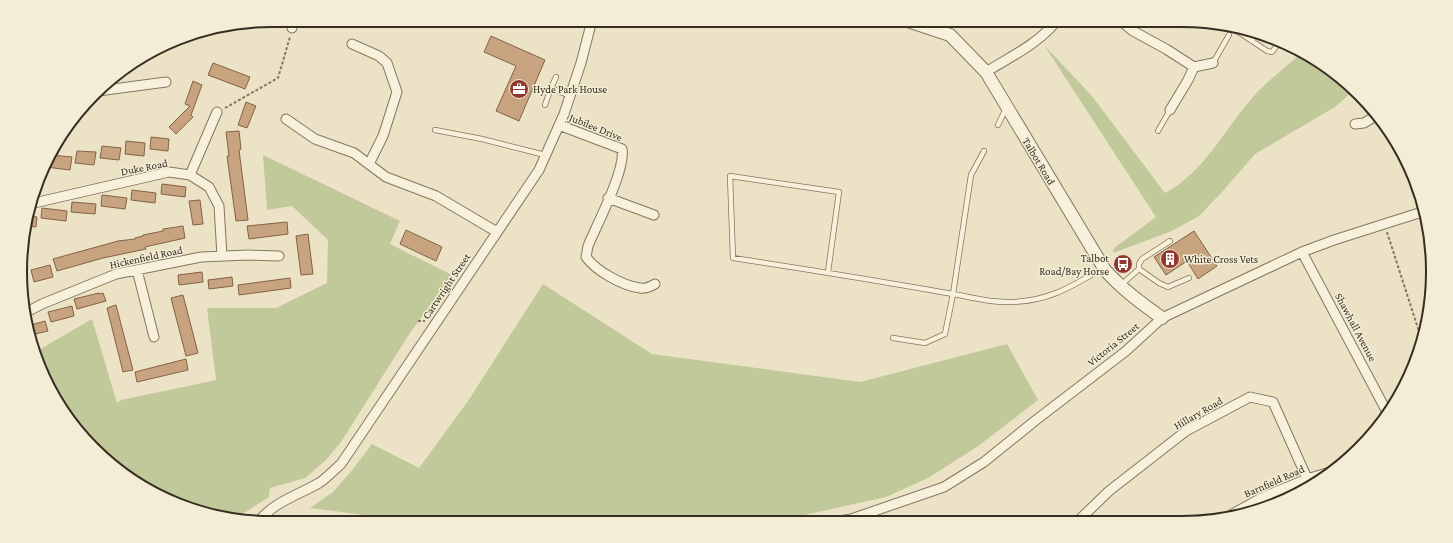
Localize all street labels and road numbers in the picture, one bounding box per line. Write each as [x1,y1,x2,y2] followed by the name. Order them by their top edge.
[566,111,624,144] street label: Jubilee Drive
[1020,135,1058,187] street label: Talbot Road
[120,157,169,177] street label: Duke Road
[108,243,184,271] street label: Hickenfield Road
[420,251,473,322] street label: Cartwright Street
[1333,291,1379,363] street label: Shawhall Avenue
[1085,320,1141,368] street label: Victoria Street
[1171,394,1225,433] street label: Hillary Road
[1242,462,1306,500] street label: Barnfield Road

